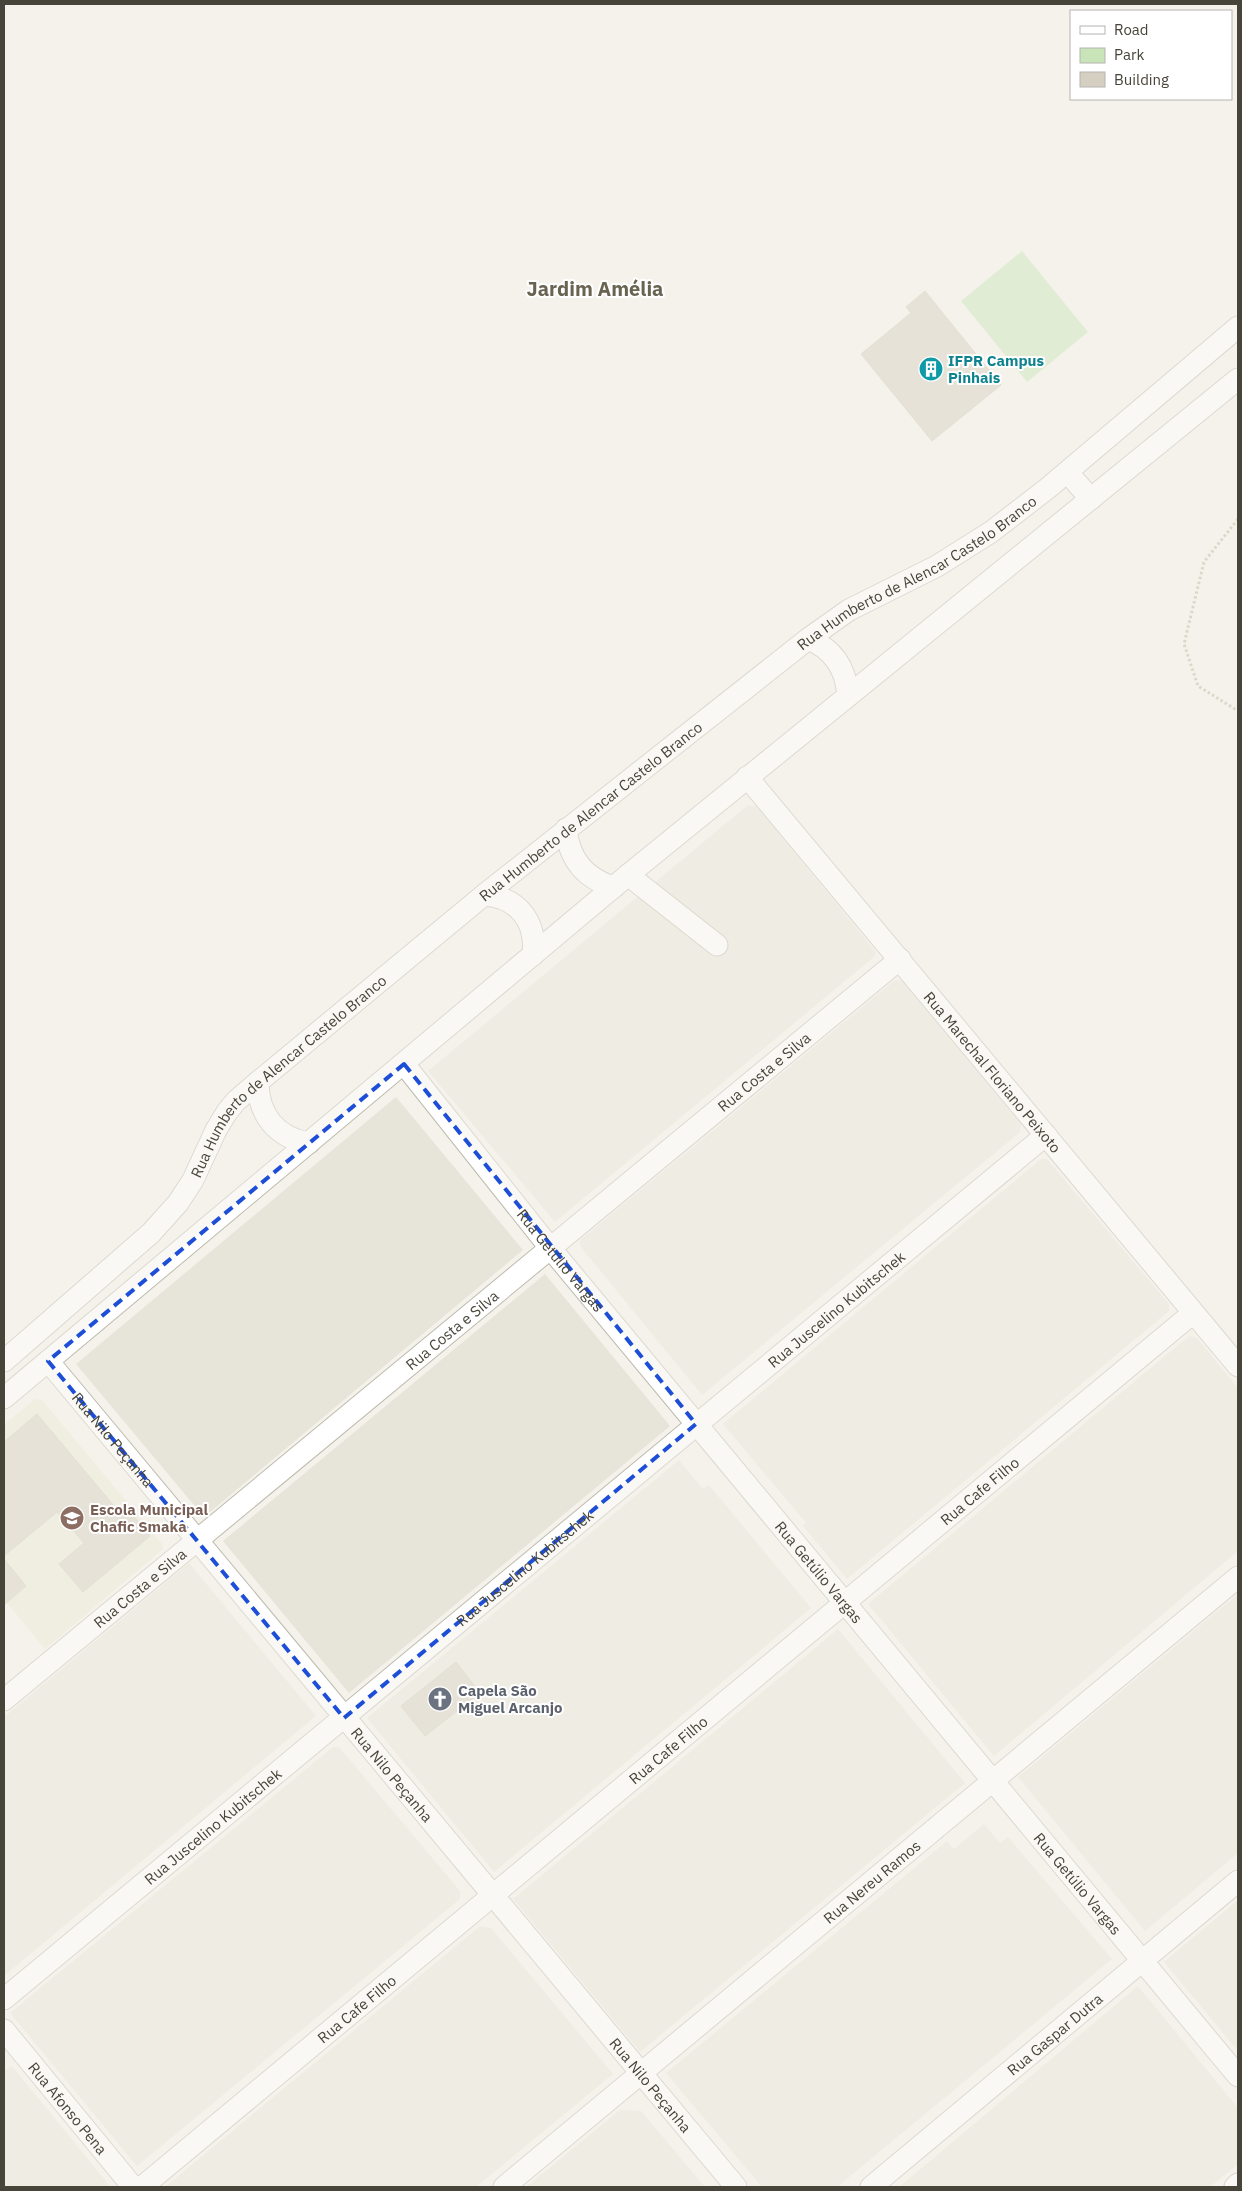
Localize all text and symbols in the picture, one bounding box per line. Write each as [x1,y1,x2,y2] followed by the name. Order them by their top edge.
[1070,10,1232,100] legend
[1114,20,1149,39] text: Road
[1114,45,1144,64] text: Park
[1114,70,1169,89] text: Building
[526,275,664,302] district label: Jardim Amélia
[948,351,1045,387] place label: IFPR Campus Pinhais
[918,356,944,382] building icon: IFPR Campus Pinhais
[793,491,1040,654] street label: Rua Humberto de Alencar Castelo Branco
[475,717,706,905] street label: Rua Humberto de Alencar Castelo Branco
[186,971,390,1181] street label: Rua Humberto de Alencar Castelo Branco
[920,987,1066,1156] street label: Rua Marechal Floriano Peixoto
[713,1028,814,1116] street label: Rua Costa e Silva
[513,1205,608,1315] street label: Rua Getúlio Vargas
[764,1247,909,1371] street label: Rua Juscelino Kubitschek
[401,1286,502,1374] street label: Rua Costa e Silva
[68,1388,158,1491] street label: Rua Nilo Peçanha
[936,1452,1023,1529] street label: Rua Cafe Filho
[90,1500,209,1536] place label: Escola Municipal Chafic Smaka
[59,1505,85,1531] school or university icon: Escola Municipal Chafic Smaka
[452,1505,597,1630] street label: Rua Juscelino Kubitschek
[771,1517,867,1627] street label: Rua Getúlio Vargas
[89,1544,190,1632] street label: Rua Costa e Silva
[458,1681,563,1717] place label: Capela São Miguel Arcanjo
[427,1686,453,1712] church icon: Capela São Miguel Arcanjo
[625,1711,711,1788] street label: Rua Cafe Filho
[347,1723,437,1826] street label: Rua Nilo Peçanha
[140,1764,285,1888] street label: Rua Juscelino Kubitschek
[1030,1828,1126,1938] street label: Rua Getúlio Vargas
[819,1836,924,1927] street label: Rua Nereu Ramos
[313,1970,400,2047] street label: Rua Cafe Filho
[1003,1989,1106,2079] street label: Rua Gaspar Dutra
[606,2033,696,2136] street label: Rua Nilo Peçanha
[25,2058,112,2158] street label: Rua Afonso Pena

